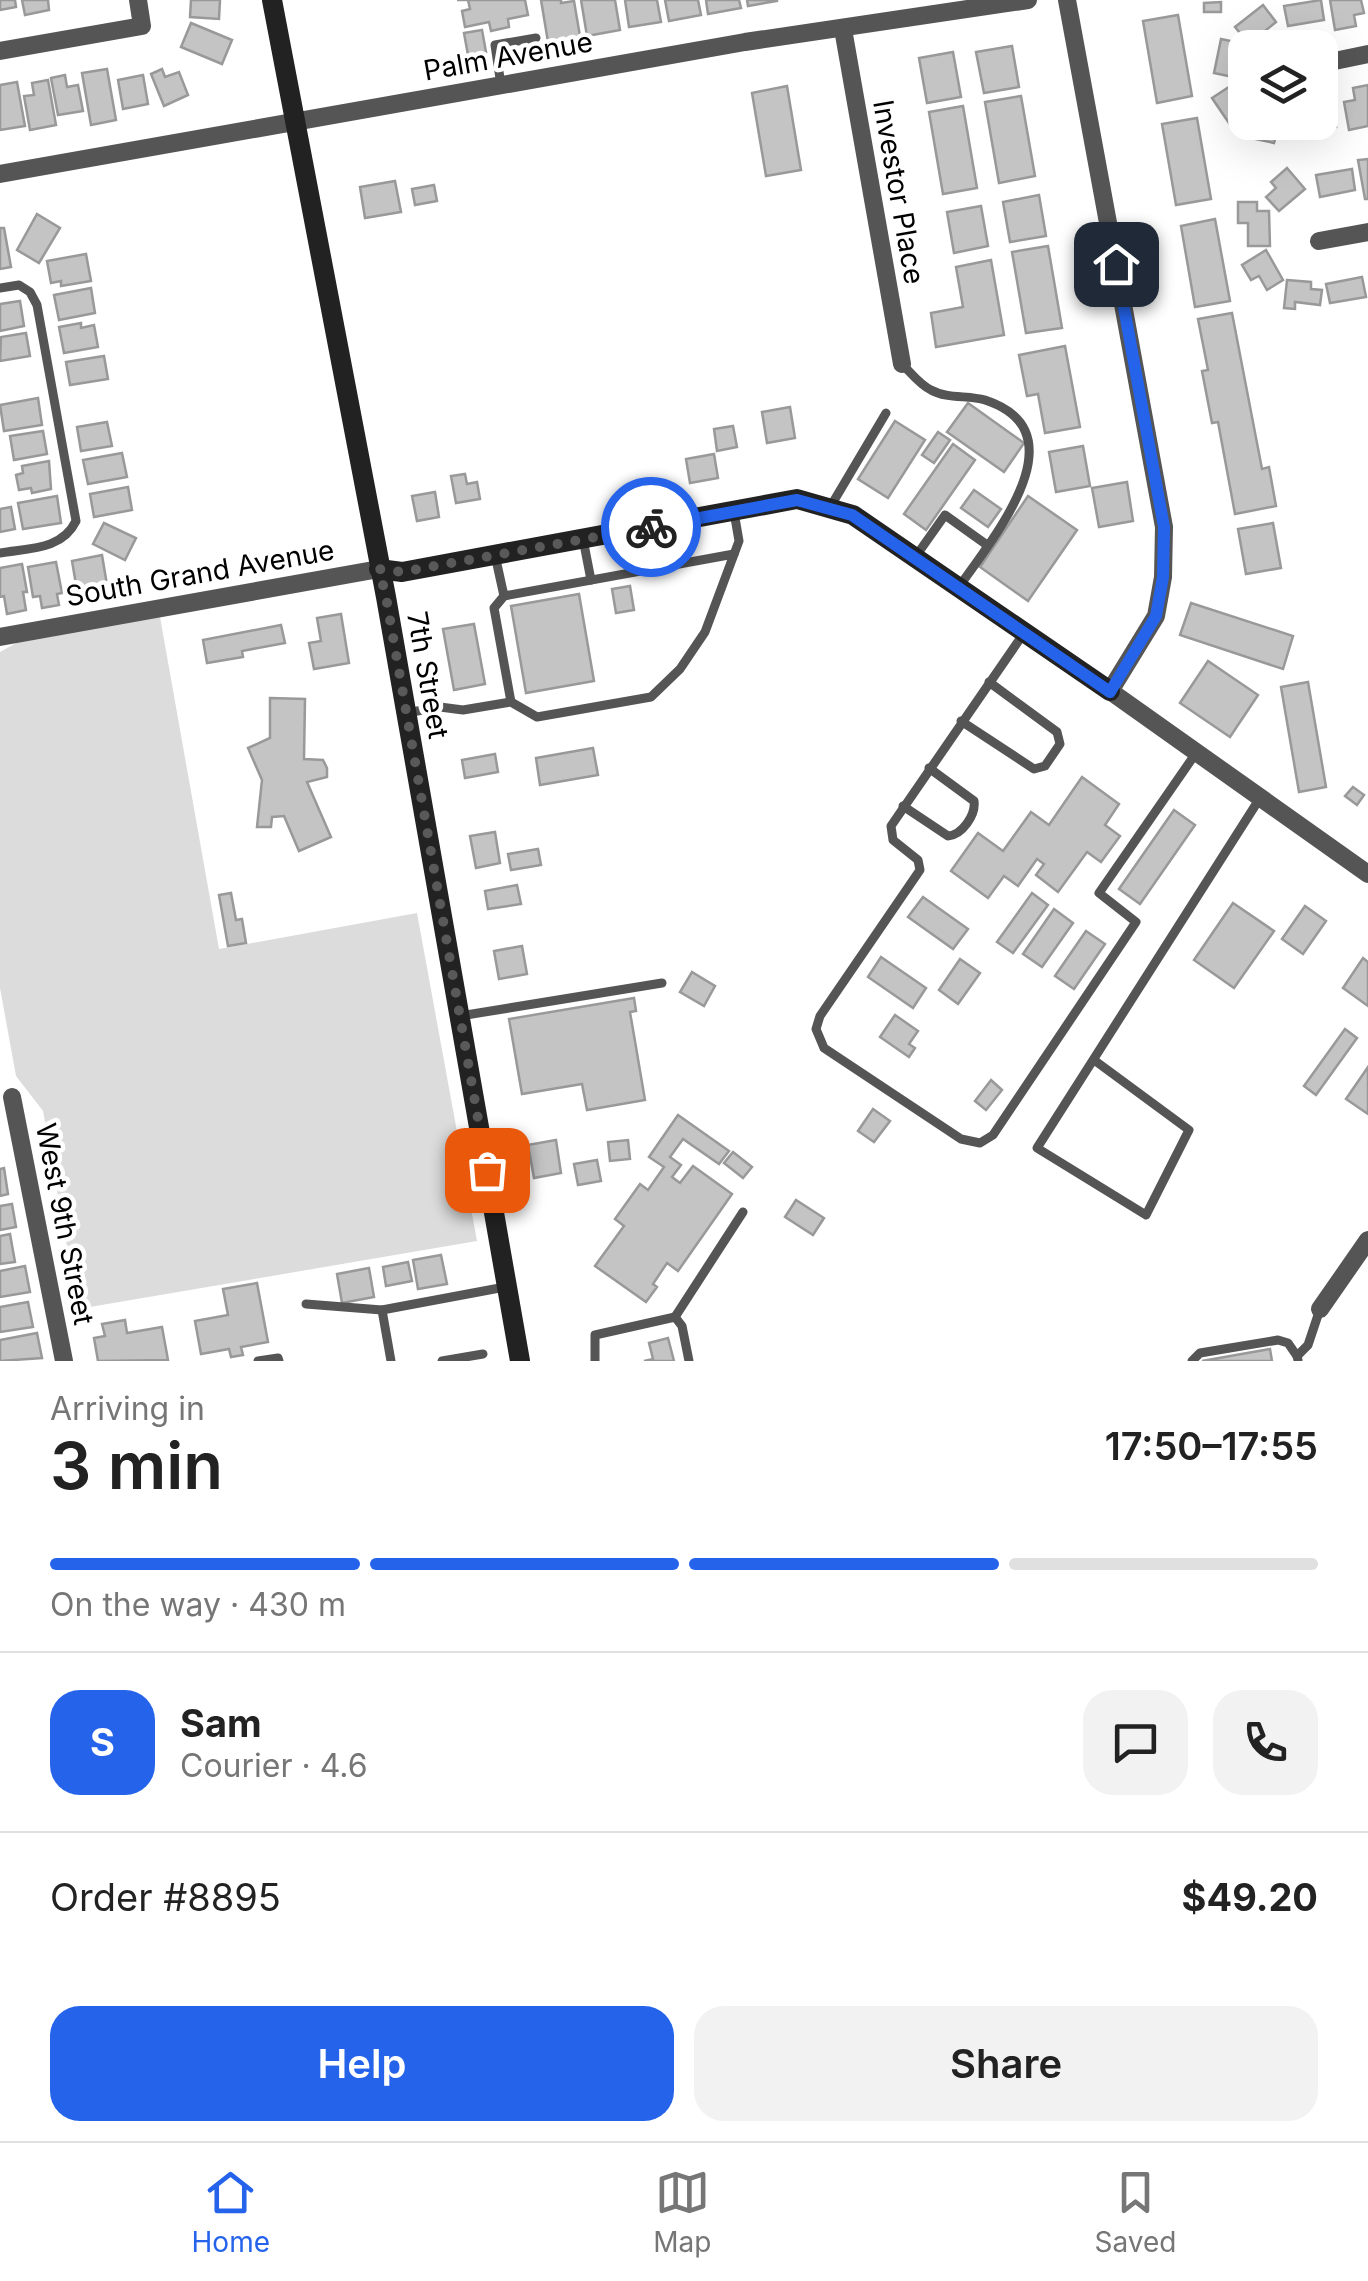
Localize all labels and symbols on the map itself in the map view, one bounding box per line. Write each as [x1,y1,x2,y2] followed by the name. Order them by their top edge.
[421,24,595,88] street label: Palm Avenue
[866,97,932,287] street label: Investor Place
[1074,222,1159,307] pin
[601,477,701,577] courier
[63,533,337,613] street label: South Grand Avenue
[400,609,456,741] street label: 7th Street
[29,1120,101,1328] street label: West 9th Street
[445,1128,530,1213] pin

